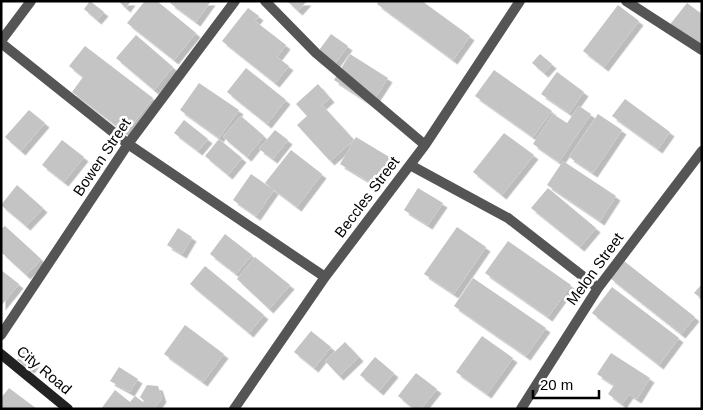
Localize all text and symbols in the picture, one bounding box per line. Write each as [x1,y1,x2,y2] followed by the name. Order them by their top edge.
[69,114,134,199] street label: Bowen Street
[331,152,403,240] street label: Beccles Street
[563,229,627,308] street label: Melon Street
[14,342,75,397] street label: City Road
[533,368,599,400] scale bar
[540,376,573,393] text: 20 m

